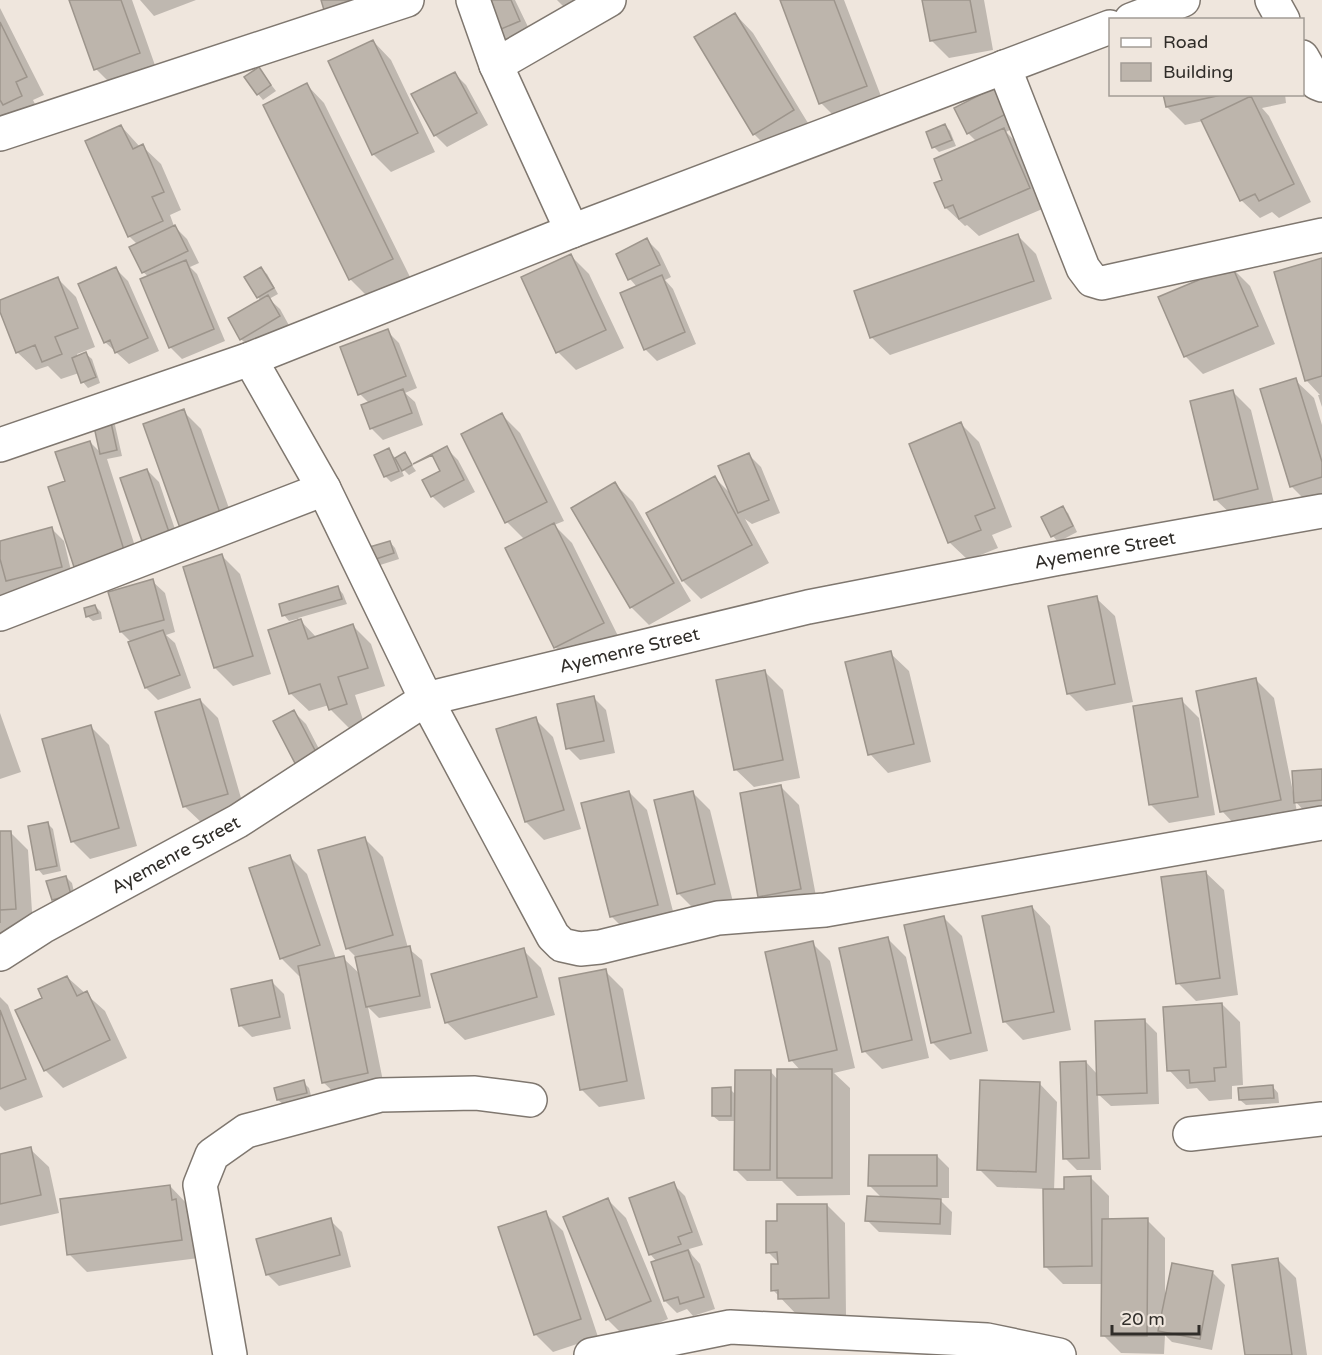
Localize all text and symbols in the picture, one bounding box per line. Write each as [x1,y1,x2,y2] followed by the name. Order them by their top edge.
[1109,18,1304,96] legend
[1163,31,1208,53] text: Road
[1163,61,1233,83] text: Building
[1032,526,1177,574] street label: Ayemenre Street
[557,623,702,678] street label: Ayemenre Street
[108,811,244,898] street label: Ayemenre Street
[1112,1298,1199,1336] scale bar
[1121,1308,1165,1330] text: 20 m

